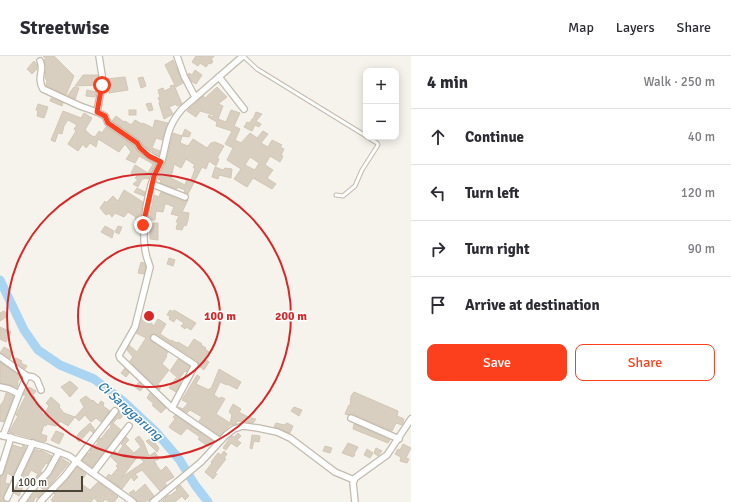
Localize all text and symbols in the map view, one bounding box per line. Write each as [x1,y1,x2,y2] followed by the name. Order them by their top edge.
[20,16,110,40] text: Streetwise
[568,19,594,36] text: Map
[616,19,655,36] text: Layers
[677,19,711,36] text: Share
[363,68,399,140] map controls
[363,68,399,104] button: +
[427,72,468,93] text: 4 min
[644,74,715,90] text: Walk · 250 m
[93,76,111,94] route start
[363,104,399,140] button: −
[427,126,449,148] icon: ahead
[465,128,524,146] text: Continue
[688,129,715,145] text: 40 m
[427,182,449,204] icon: left
[465,184,519,202] text: Turn left
[681,185,715,201] text: 120 m
[134,216,152,234] route end
[427,238,449,260] icon: right
[465,240,530,258] text: Turn right
[688,241,715,257] text: 90 m
[427,294,449,316] icon: arrive
[465,296,600,314] text: Arrive at destination
[142,309,156,323] centre of rings
[204,309,236,324] text: 100 m
[275,309,307,324] text: 200 m
[427,344,567,381] button: Save
[575,344,715,381] button: Share
[94,378,166,445] water label: Ci Sanggarung
[12,474,83,493] scale bar
[18,476,47,489] text: 100 m

